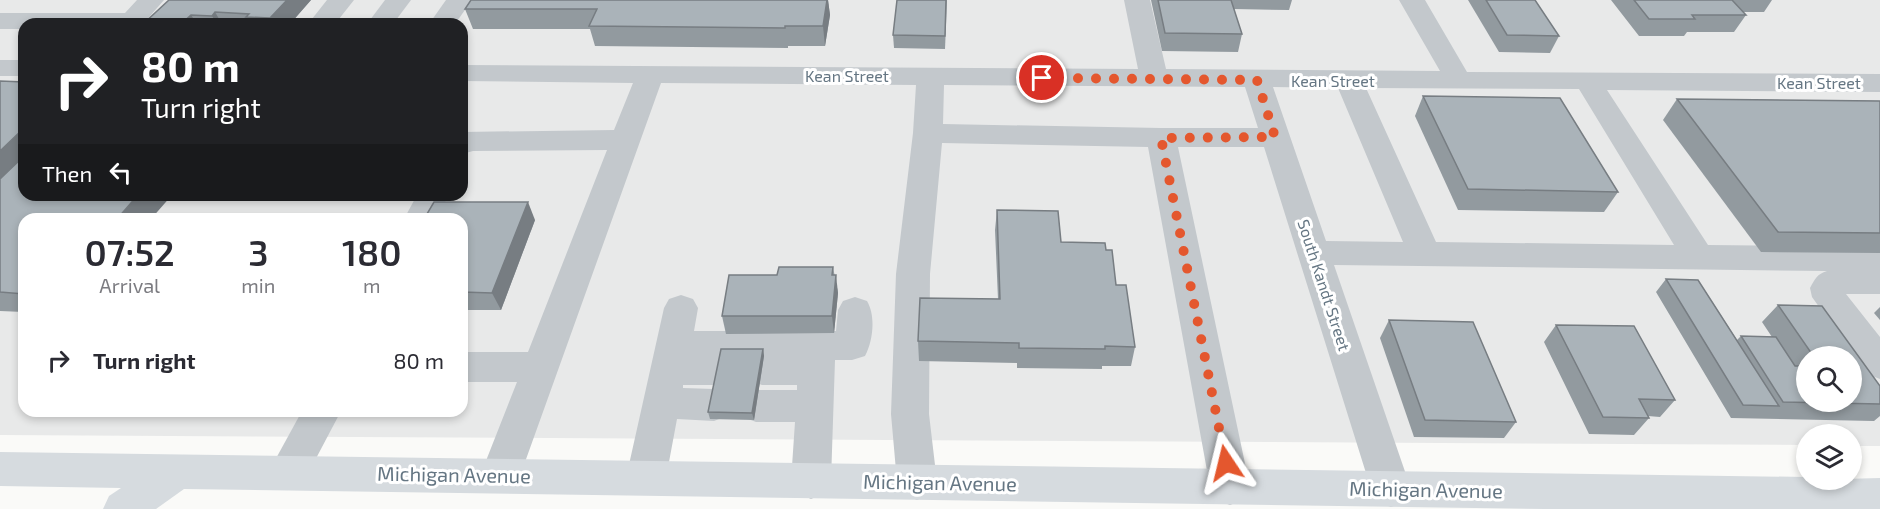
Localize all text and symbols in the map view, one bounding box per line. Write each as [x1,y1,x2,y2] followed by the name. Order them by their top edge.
[141,40,240,90] text: 80 m
[42,42,120,120] icon: right
[1016,52,1067,103] pin
[1025,61,1058,94] icon: arrive
[805,66,889,85] street label: Kean Street
[1291,71,1375,90] street label: Kean Street
[1777,73,1861,92] street label: Kean Street
[141,91,261,123] text: Turn right
[104,156,137,189] icon: left
[42,160,92,186] text: Then
[1294,217,1355,353] street label: South Kandt Street
[85,230,175,273] text: 07:52
[248,230,268,273] text: 3
[342,230,401,273] text: 180
[99,273,160,297] text: Arrival
[241,273,275,297] text: min
[363,273,380,297] text: m
[42,344,75,377] icon: right
[1796,346,1862,490] map controls
[1796,346,1862,412] button: search
[93,347,195,373] text: Turn right
[393,347,444,373] text: 80 m
[1796,424,1862,490] button: layers
[1194,431,1258,495] position arrow
[377,461,531,487] street label: Michigan Avenue
[863,469,1017,495] street label: Michigan Avenue
[1349,476,1503,502] street label: Michigan Avenue

